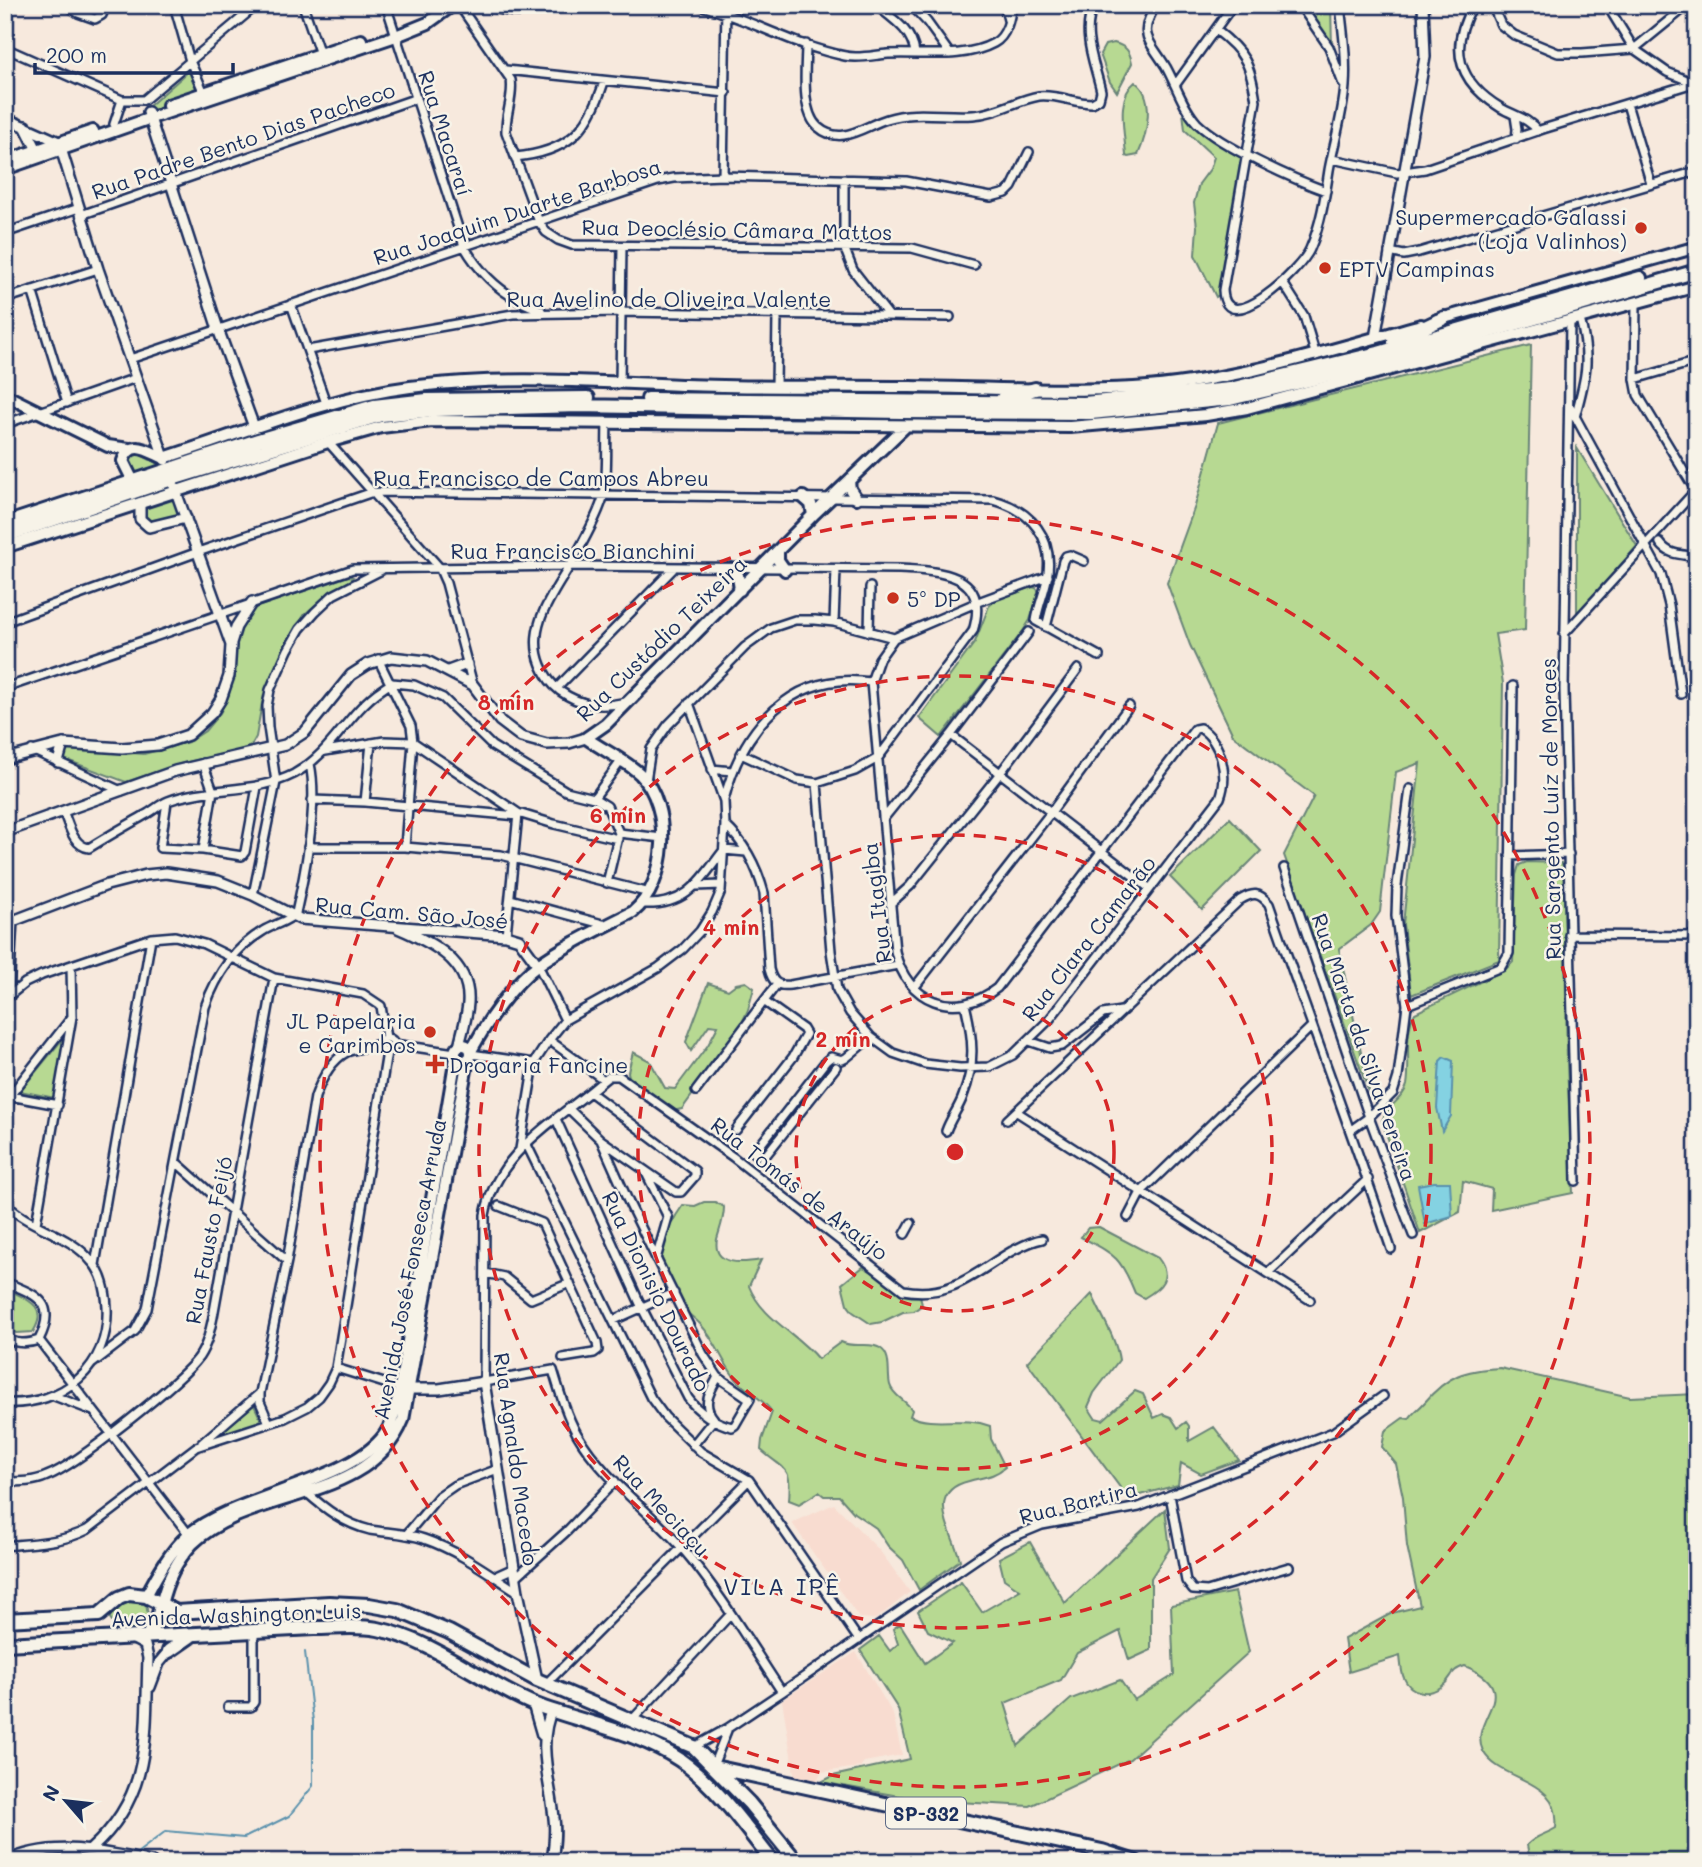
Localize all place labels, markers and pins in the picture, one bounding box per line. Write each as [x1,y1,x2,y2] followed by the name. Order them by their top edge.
[1395,203,1627,254] place label: Supermercado Galassi (Loja Valinhos)
[1633,220,1649,236] marker: Supermercado Galassi (Loja Valinhos)
[1339,255,1495,282] place label: EPTV Campinas
[1317,260,1333,276] marker: EPTV Campinas
[907,585,961,612] place label: 5º DP
[885,590,901,606] marker: 5º DP
[286,1007,416,1058] place label: JL Papelaria e Carimbos
[422,1024,438,1040] marker: JL Papelaria e Carimbos
[449,1051,628,1078] place label: Drogaria Fancine
[427,1056,443,1072] marker: Drogaria Fancine
[943,1140,967,1164] centre of rings

